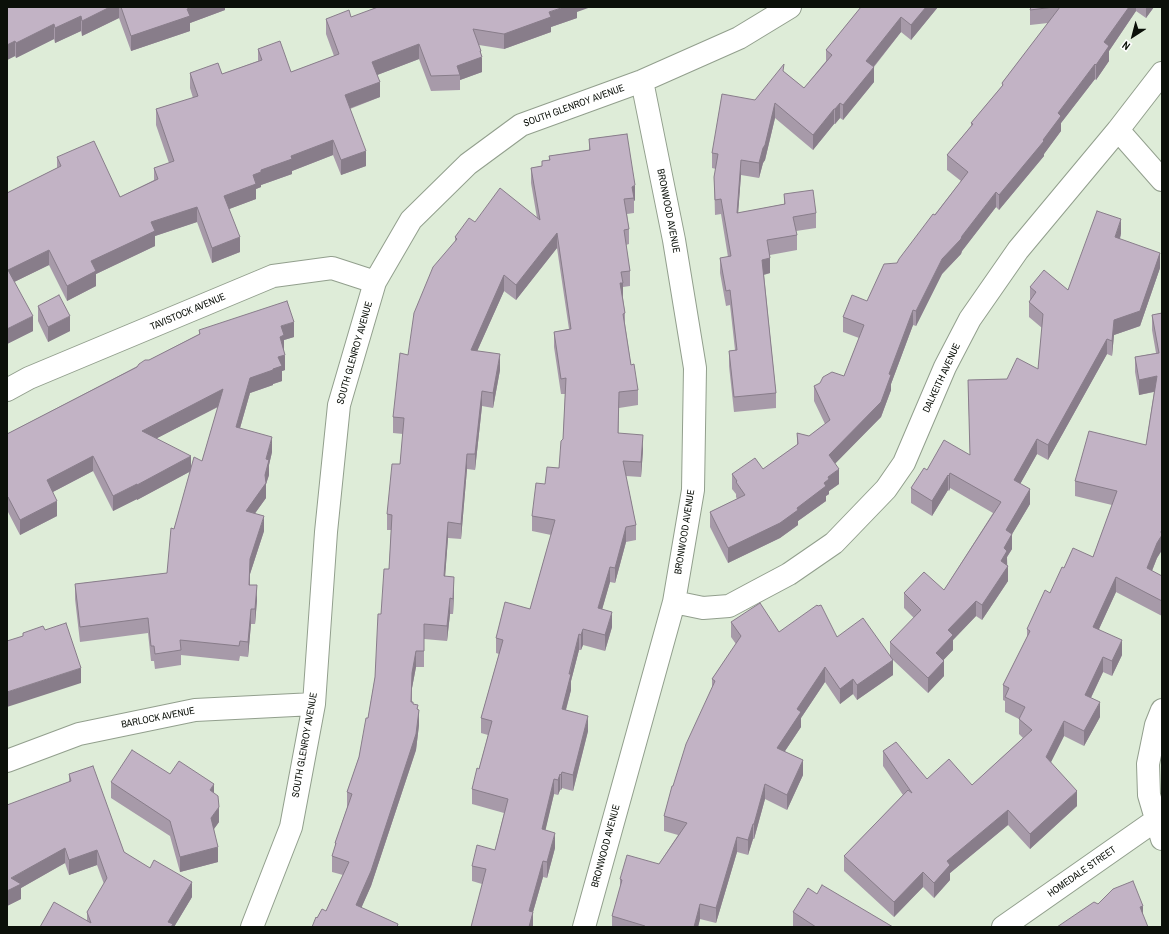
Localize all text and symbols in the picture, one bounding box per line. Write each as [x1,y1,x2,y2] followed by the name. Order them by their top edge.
[1113,16,1153,56] north arrow
[1119,38,1133,53] text: N
[522,82,626,130] street label: SOUTH GLENROY AVENUE
[654,168,682,254] street label: BRONWOOD AVENUE
[149,291,227,333] street label: TAVISTOCK AVENUE
[335,300,375,406] street label: SOUTH GLENROY AVENUE
[921,341,963,415] street label: DALKEITH AVENUE
[672,489,698,575] street label: BRONWOOD AVENUE
[290,692,320,798] street label: SOUTH GLENROY AVENUE
[120,705,196,731] street label: BARLOCK AVENUE
[589,803,623,889] street label: BRONWOOD AVENUE
[1046,844,1118,900] street label: HOMEDALE STREET

